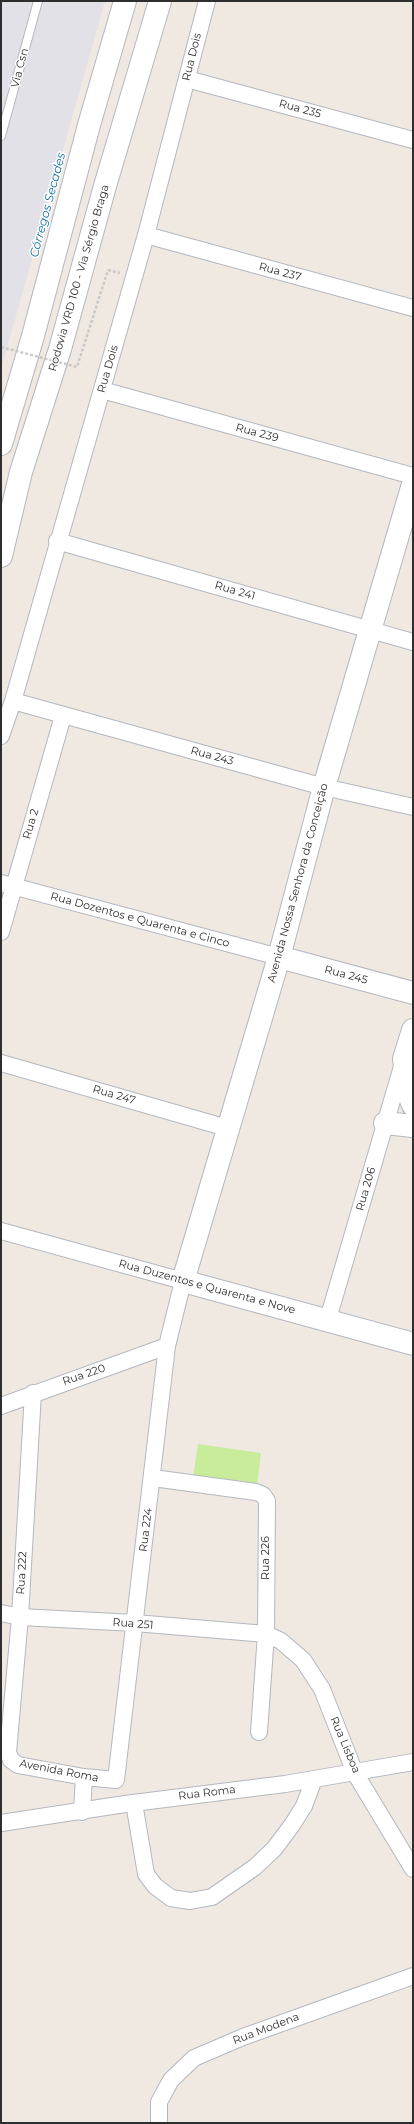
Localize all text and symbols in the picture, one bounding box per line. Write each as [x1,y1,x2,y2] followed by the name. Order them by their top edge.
[180,32,204,82] street label: Rua Dois
[8,47,32,89] street label: Via Csn
[277,97,323,121] street label: Rua 235
[27,151,69,259] water label: Córregos Secades
[46,183,112,373] street label: Rodovia VRD 100 - Via Sérgio Braga
[257,260,303,284] street label: Rua 237
[95,344,121,394] street label: Rua Dois
[234,421,280,445] street label: Rua 239
[213,579,257,603] street label: Rua 241
[189,744,235,768] street label: Rua 243
[265,782,331,984] street label: Avenida Nossa Senhora da Conceição
[20,807,42,841] street label: Rua 2
[49,890,231,950] street label: Rua Dozentos e Quarenta e Cinco
[323,963,369,987] street label: Rua 245
[91,1083,137,1107] street label: Rua 247
[353,1166,379,1212] street label: Rua 206
[117,1257,297,1317] street label: Rua Duzentos e Quarenta e Nove
[61,1362,107,1388] street label: Rua 220
[137,1507,155,1553] street label: Rua 224
[259,1536,273,1580] street label: Rua 226
[14,1551,30,1595] street label: Rua 222
[112,1616,154,1632] street label: Rua 251
[327,1715,363,1775] street label: Rua Lisboa
[18,1757,100,1785] street label: Avenida Roma
[178,1783,236,1803] street label: Rua Roma
[231,2010,301,2048] street label: Rua Modena

